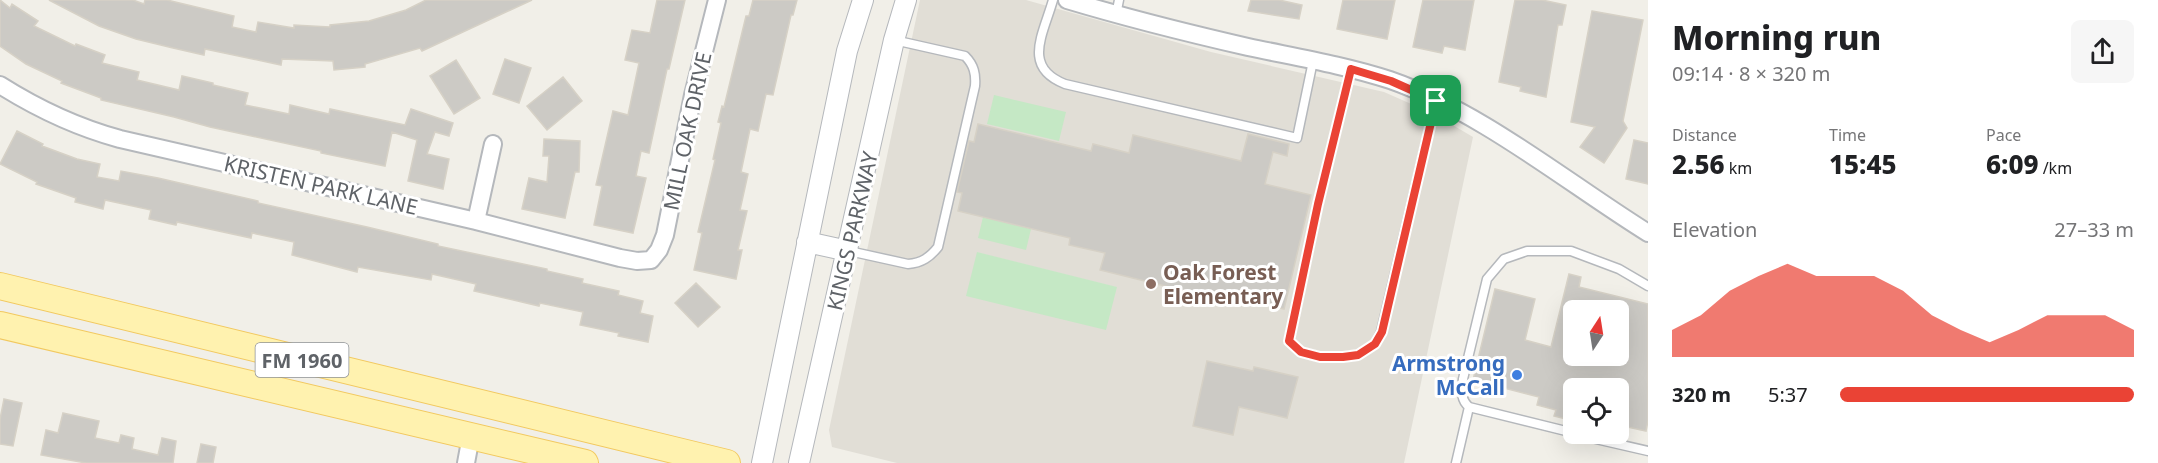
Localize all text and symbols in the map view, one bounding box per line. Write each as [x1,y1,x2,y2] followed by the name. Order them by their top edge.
[1672,15,1881,60] text: Morning run
[2071,20,2134,83] button: share
[657,49,717,213] street label: MILL OAK DRIVE
[1672,60,1830,87] text: 09:14 · 8 × 320 m
[1410,75,1461,126] pin
[1419,84,1452,117] icon: arrive
[1672,124,1737,146] text: Distance
[1829,124,1866,146] text: Time
[1986,124,2021,146] text: Pace
[1672,146,1725,182] text: 2.56
[1829,146,1897,182] text: 15:45
[1986,146,2039,182] text: 6:09
[221,149,421,221] street label: KRISTEN PARK LANE
[820,149,884,313] street label: KINGS PARKWAY
[1725,157,1752,179] text: km
[2039,157,2072,179] text: /km
[1672,216,1757,243] text: Elevation
[2054,216,2134,243] text: 27–33 m
[1163,258,1283,310] place label: Oak Forest Elementary
[1144,277,1158,291] marker: Oak Forest Elementary
[1563,300,1629,366] north arrow
[1563,300,1629,444] map controls
[256,343,348,377] road number: FM 1960
[1392,349,1505,401] place label: Armstrong McCall
[1510,368,1524,382] marker: Armstrong McCall
[1563,378,1629,444] button: locate
[1672,381,1731,408] text: 320 m
[1768,381,1808,408] text: 5:37

